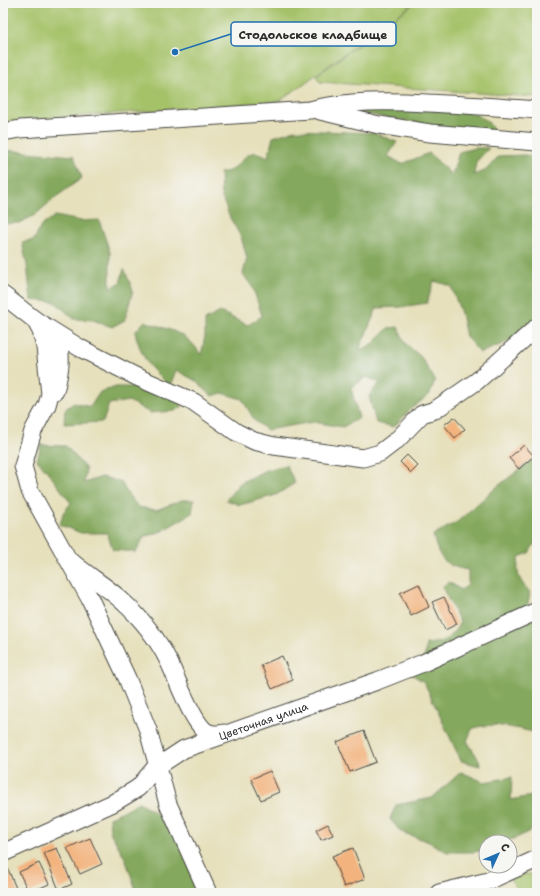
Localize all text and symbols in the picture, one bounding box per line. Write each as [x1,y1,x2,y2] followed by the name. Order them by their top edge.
[231,22,396,46] callout: Стодольское кладбище
[238,27,388,43] text: Стодольское кладбище
[217,698,310,744] street label: Цветочная улица
[478,834,518,874] north arrow
[497,840,513,855] text: С

